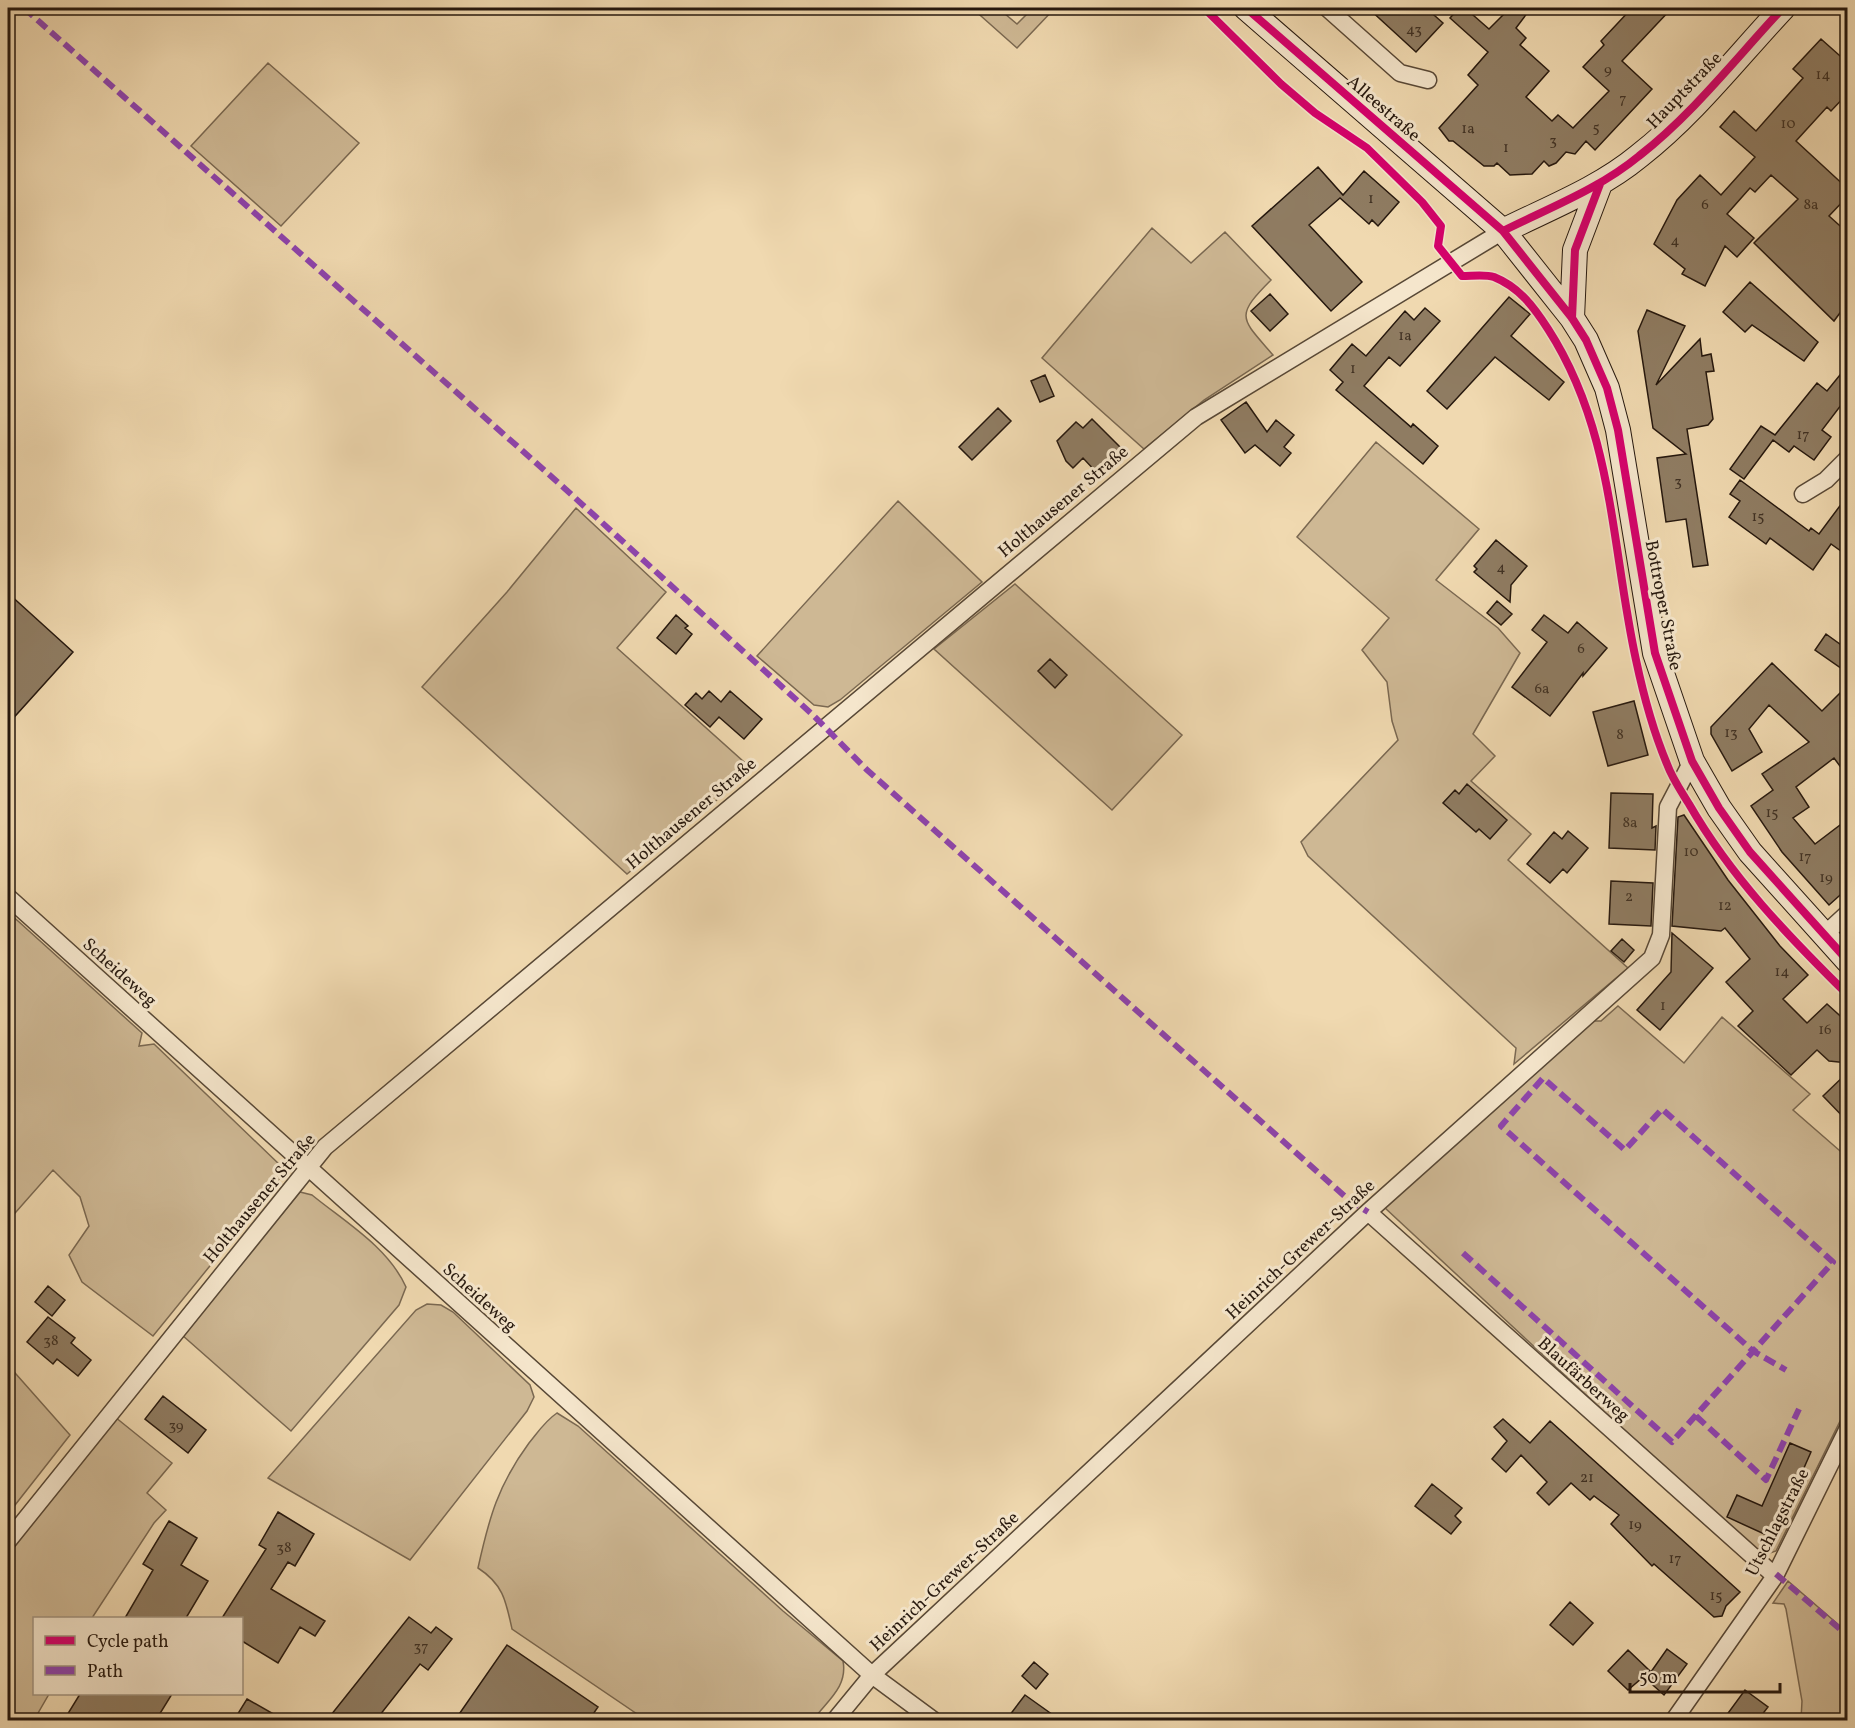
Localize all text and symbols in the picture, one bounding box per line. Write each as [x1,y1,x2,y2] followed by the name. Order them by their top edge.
[1406,20,1422,41] house number: 43
[1642,47,1729,135] street label: Hauptstraße
[1604,60,1612,81] house number: 9
[1816,65,1830,86] house number: 14
[1341,70,1425,148] street label: Alleestraße
[1619,89,1627,110] house number: 7
[1781,114,1795,135] house number: 10
[1592,118,1600,139] house number: 5
[1461,119,1475,140] house number: 1a
[1549,131,1557,152] house number: 3
[1503,138,1509,159] house number: 1
[1368,189,1374,210] house number: 1
[1701,195,1709,216] house number: 6
[1803,195,1819,216] house number: 8a
[1671,231,1680,252] house number: 4
[1398,326,1412,347] house number: 1a
[1350,359,1356,380] house number: 1
[1796,425,1810,446] house number: 17
[993,440,1135,564] street label: Holthausener Straße
[1674,472,1682,493] house number: 3
[1751,507,1765,528] house number: 15
[1638,538,1687,673] street label: Bottroper Straße
[1497,558,1506,579] house number: 4
[1577,639,1585,660] house number: 6
[1534,679,1550,700] house number: 6a
[1724,723,1738,744] house number: 13
[1616,725,1624,746] house number: 8
[621,752,763,876] street label: Holthausener Straße
[1765,803,1779,824] house number: 15
[1622,813,1638,834] house number: 8a
[1684,842,1698,863] house number: 10
[1798,847,1812,868] house number: 17
[1819,868,1833,889] house number: 19
[1625,887,1633,908] house number: 2
[1718,896,1732,917] house number: 12
[76,933,162,1013] street label: Scheideweg
[1775,962,1789,983] house number: 14
[1660,996,1666,1017] house number: 1
[1818,1020,1832,1041] house number: 16
[198,1128,322,1270] street label: Holthausener Straße
[1221,1174,1381,1326] street label: Heinrich-Grewer-Straße
[436,1258,522,1338] street label: Scheideweg
[43,1331,59,1352] house number: 38
[1531,1332,1634,1428] street label: Blaufärberweg
[168,1416,184,1437] house number: 39
[1740,1464,1816,1581] street label: Utschlagstraße
[1580,1468,1594,1489] house number: 21
[865,1506,1025,1658] street label: Heinrich-Grewer-Straße
[1628,1515,1642,1536] house number: 19
[276,1538,292,1559] house number: 38
[1668,1549,1682,1570] house number: 17
[1709,1586,1723,1607] house number: 15
[33,1617,243,1695] legend
[87,1630,169,1655] text: Cycle path
[414,1637,428,1658] house number: 37
[1630,1656,1780,1694] scale bar
[87,1660,123,1685] text: Path
[1639,1666,1678,1691] text: 50 m

